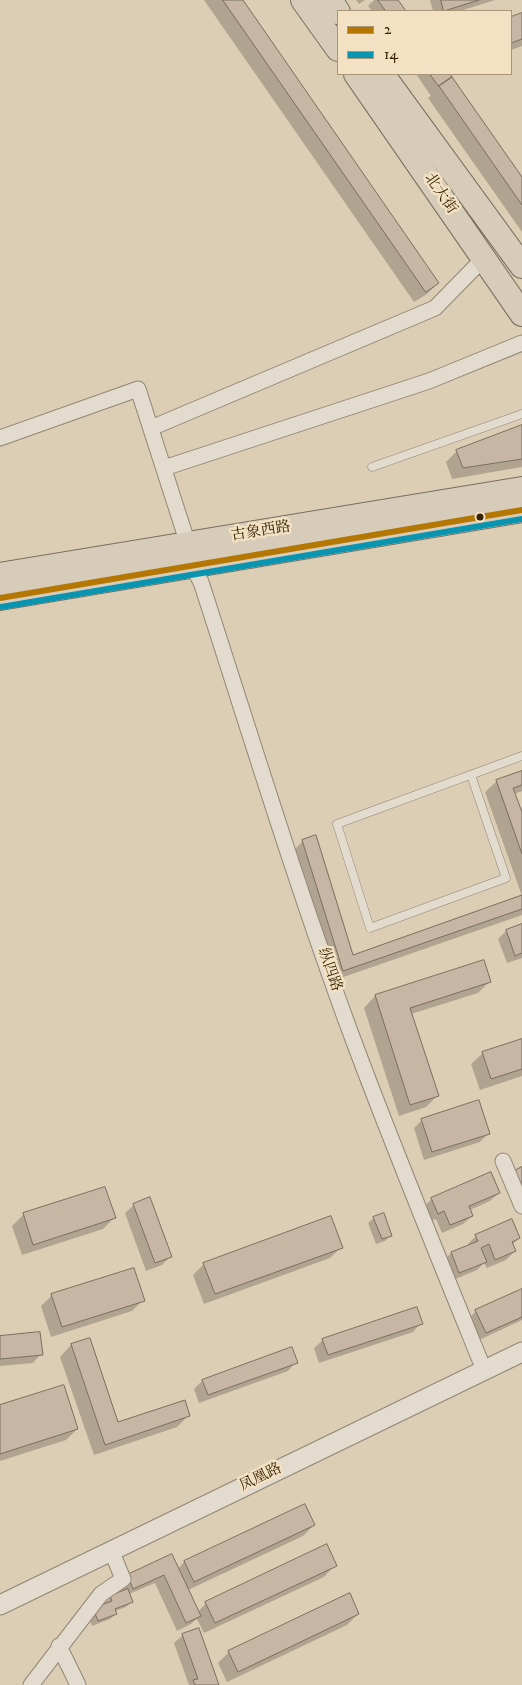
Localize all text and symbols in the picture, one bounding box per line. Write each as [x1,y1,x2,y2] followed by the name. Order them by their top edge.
[337,10,512,75] legend
[384,20,391,39] text: 2
[384,45,398,64] text: 14
[420,170,460,218] street label: 北大街
[475,512,485,522] unlabelled marker
[230,518,292,546] street label: 古象西路
[313,946,345,994] street label: 纵四路
[237,1460,285,1496] street label: 凤凰路

